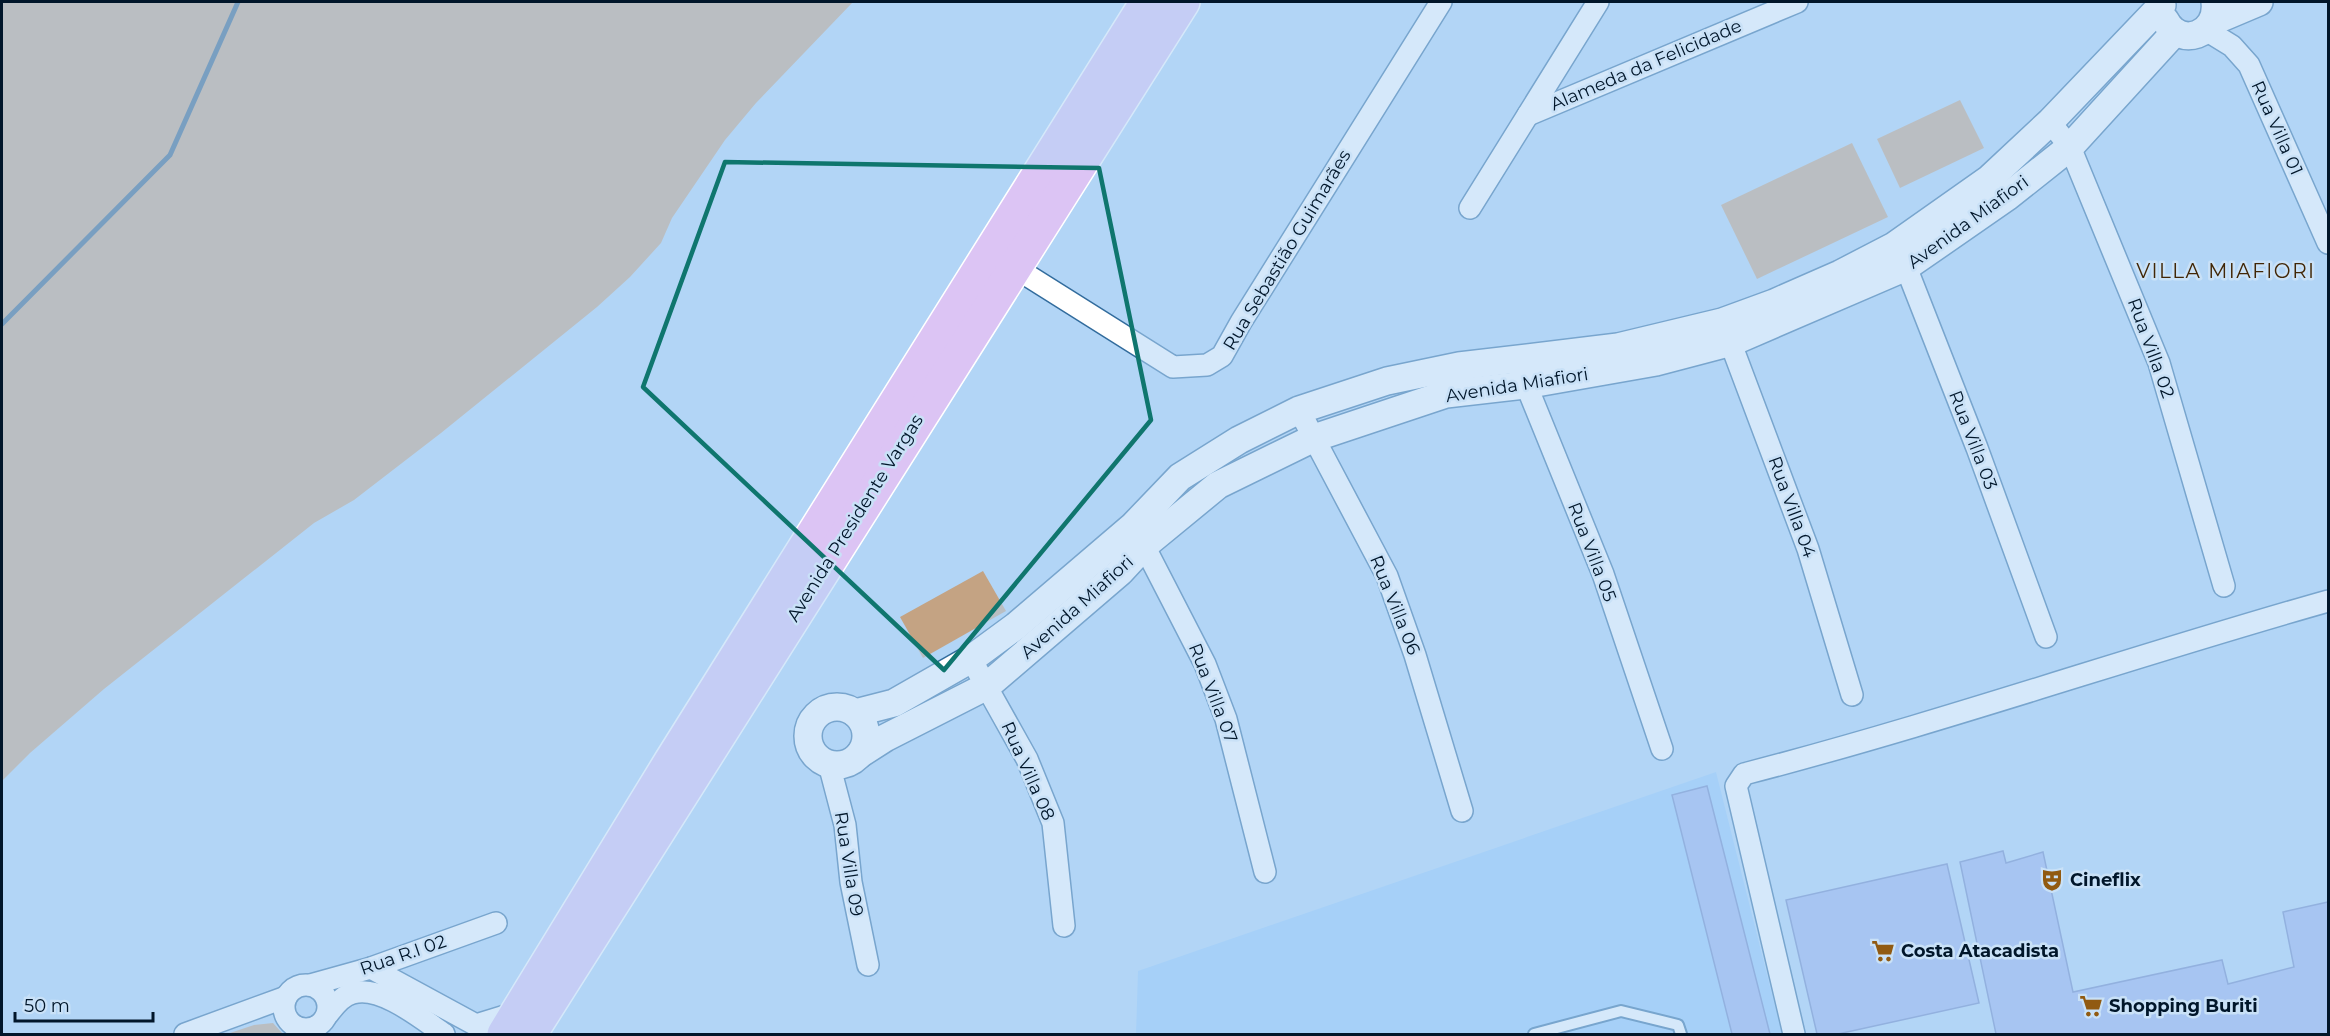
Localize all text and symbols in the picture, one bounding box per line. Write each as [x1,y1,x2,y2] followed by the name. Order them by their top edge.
[1547,15,1745,115] street label: Alameda da Felicidade
[2246,77,2308,179] street label: Rua Villa 01
[1218,146,1356,354] street label: Rua Sebastião Guimarães
[1903,171,2033,273] street label: Avenida Miafiori
[2136,259,2316,283] district label: VILLA MIAFIORI
[2123,295,2179,401] street label: Rua Villa 02
[1444,363,1590,407] street label: Avenida Miafiori
[1944,387,2002,493] street label: Rua Villa 03
[782,410,928,626] street label: Avenida Presidente Vargas
[1763,453,1821,561] street label: Rua Villa 04
[1563,499,1621,605] street label: Rua Villa 05
[1016,551,1138,663] street label: Avenida Miafiori
[1365,552,1425,658] street label: Rua Villa 06
[1184,640,1242,746] street label: Rua Villa 07
[996,718,1060,824] street label: Rua Villa 08
[830,810,868,918] street label: Rua Villa 09
[2039,867,2065,893] theatre icon: Cineflix
[2070,869,2141,891] place label: Cineflix
[357,930,449,980] street label: Rua R.I 02
[1870,938,1896,964] supermarket icon: Costa Atacadista
[1901,940,2059,962] place label: Costa Atacadista
[15,985,153,1023] scale bar
[2078,993,2104,1019] supermarket icon: Shopping Buriti
[24,995,70,1017] text: 50 m
[2109,995,2258,1017] place label: Shopping Buriti

